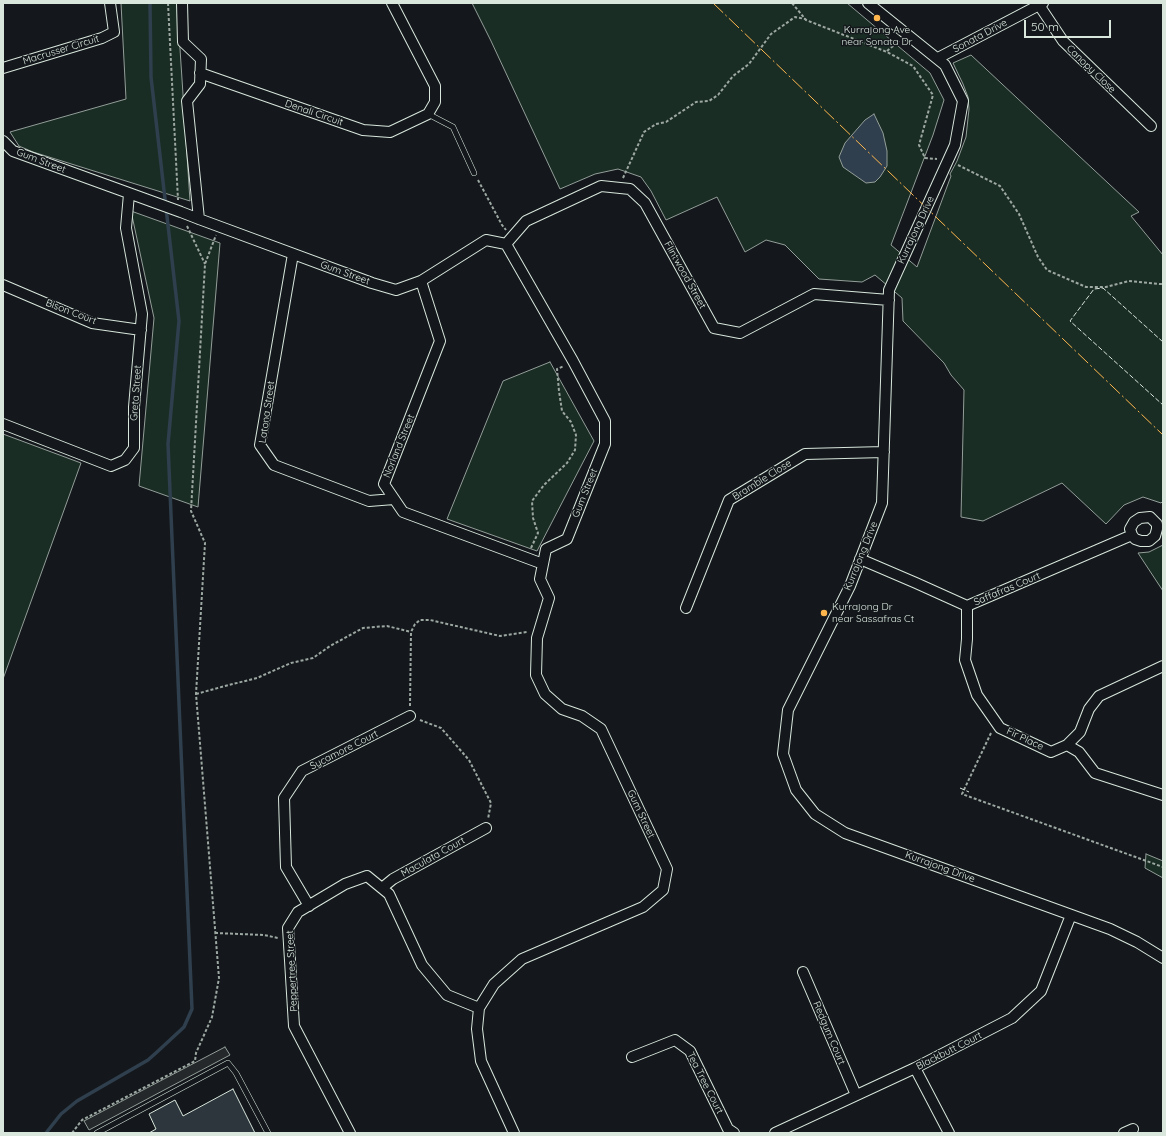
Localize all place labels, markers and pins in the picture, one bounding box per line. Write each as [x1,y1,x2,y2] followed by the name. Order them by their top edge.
[872,13,882,23] marker: Kurrajong Ave near Sonata Dr
[842,24,912,48] place label: Kurrajong Ave near Sonata Dr
[832,601,914,624] place label: Kurrajong Dr near Sassafras Ct
[819,608,829,618] marker: Kurrajong Dr near Sassafras Ct

